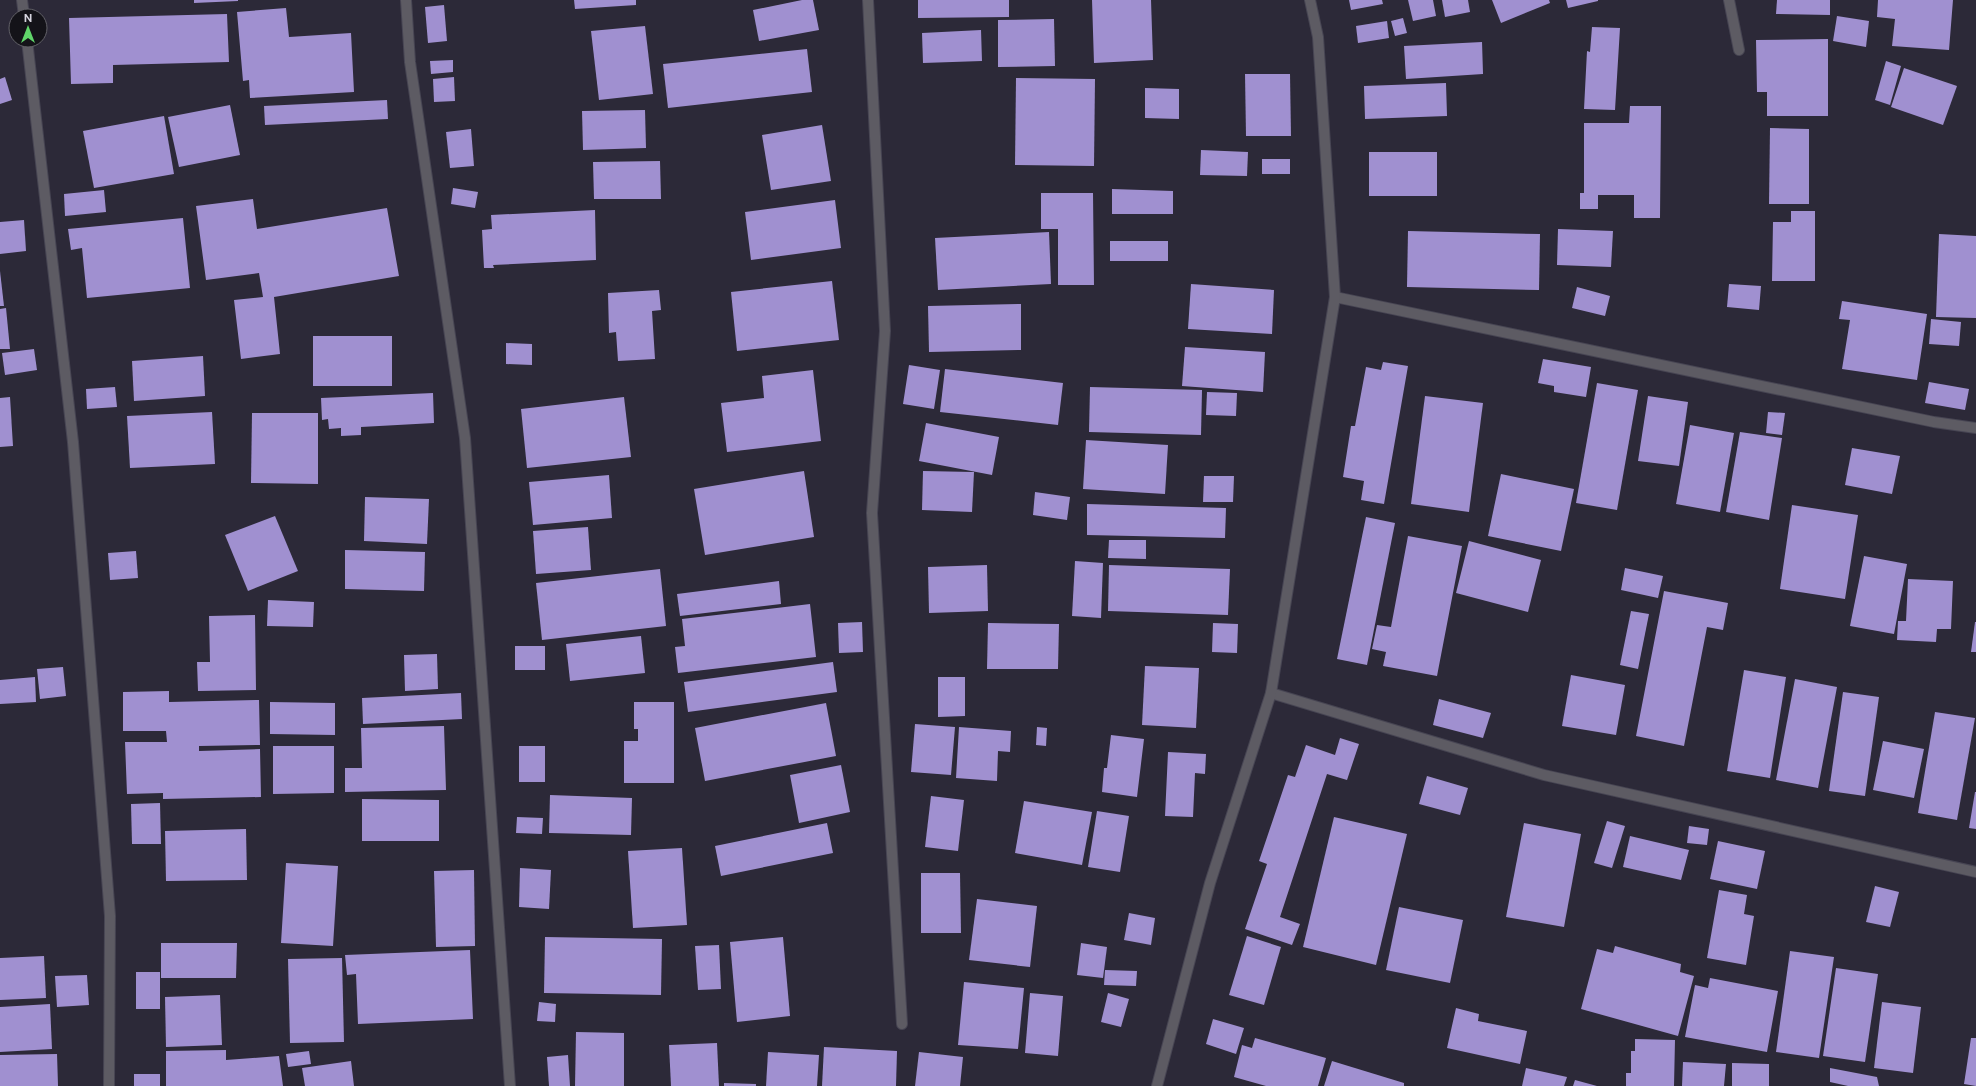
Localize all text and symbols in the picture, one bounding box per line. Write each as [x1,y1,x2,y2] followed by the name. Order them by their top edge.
[8,8,48,48] north arrow
[24,12,32,24] text: N

